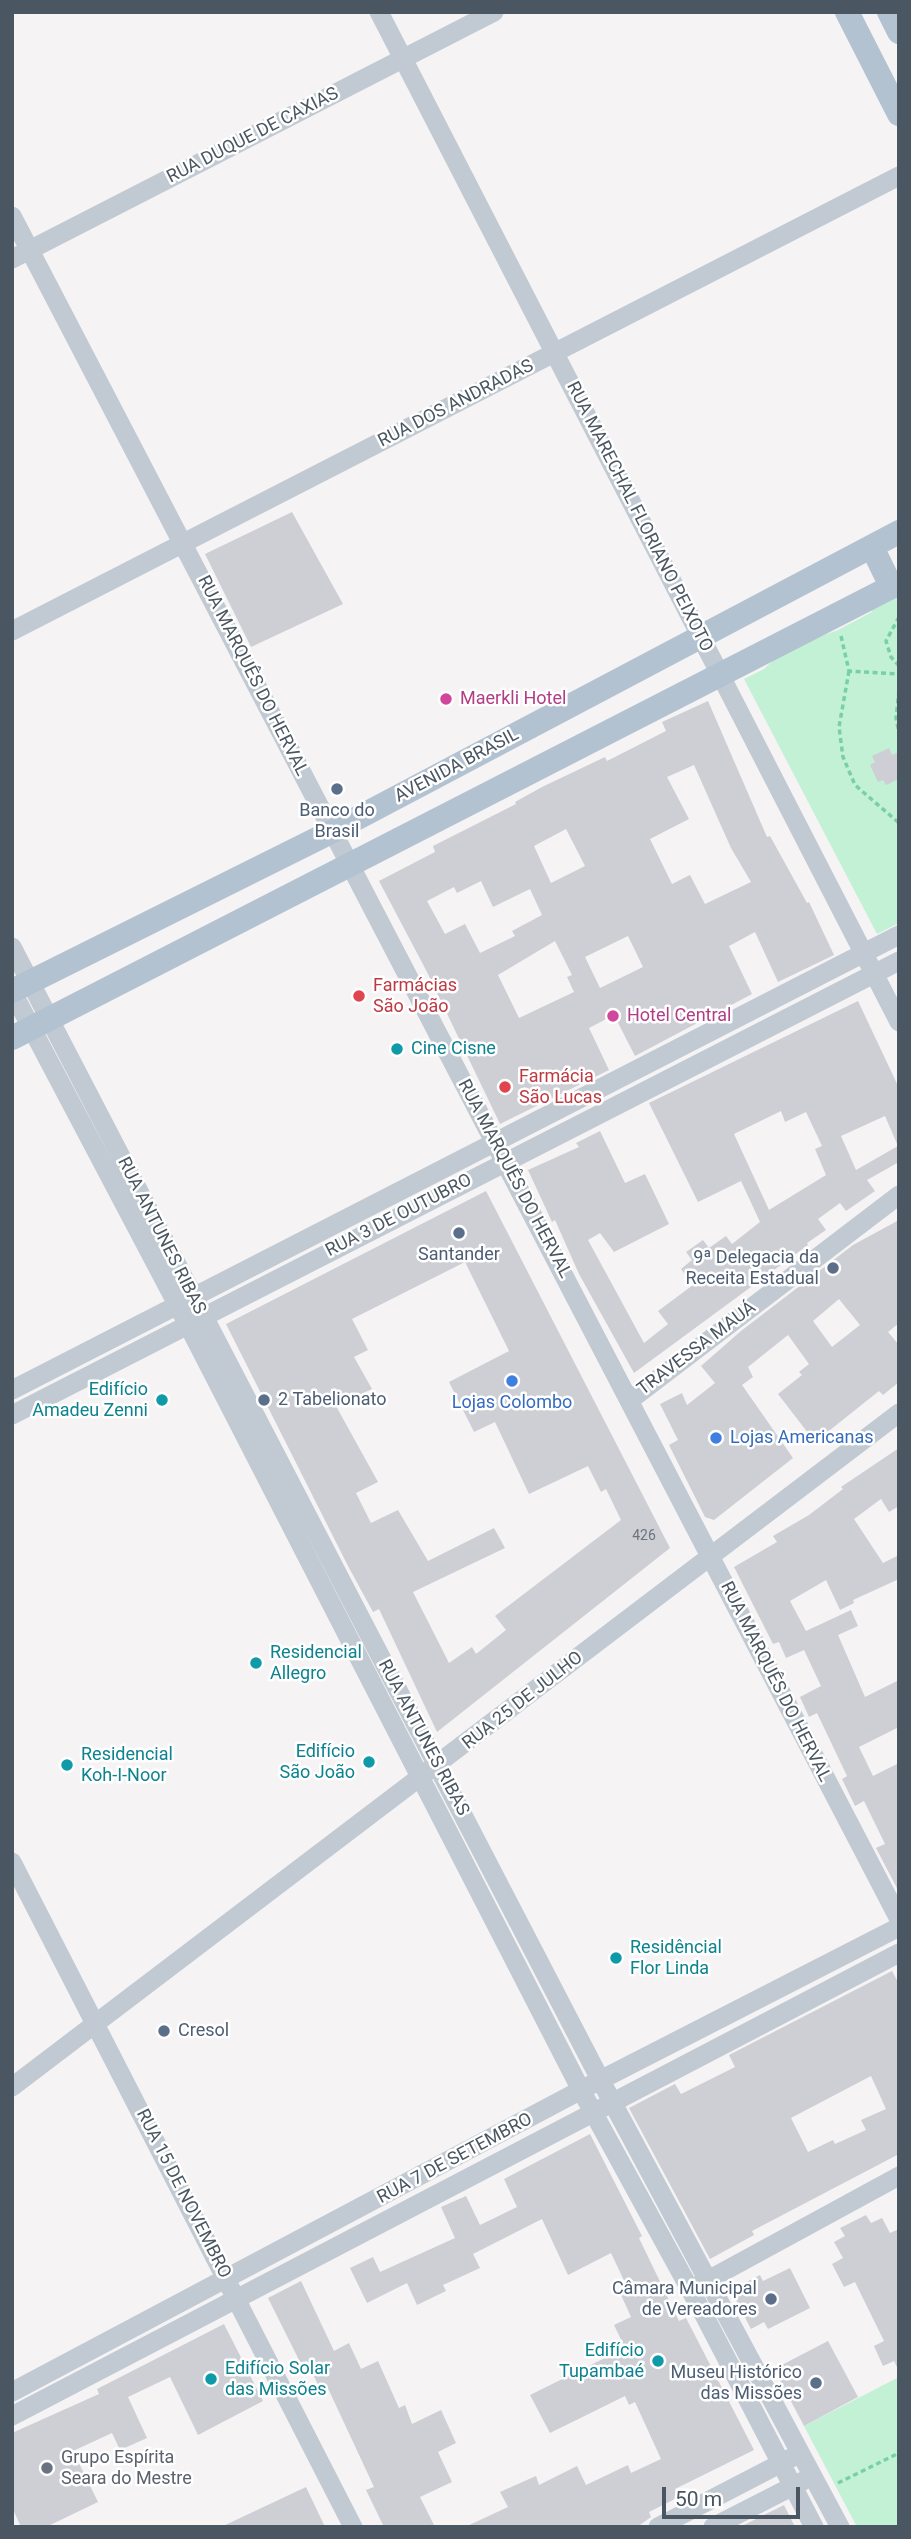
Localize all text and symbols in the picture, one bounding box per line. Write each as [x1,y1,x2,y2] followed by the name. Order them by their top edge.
[164,83,342,189] street label: RUA DUQUE DE CAXIAS
[375,355,537,453] street label: RUA DOS ANDRADAS
[561,378,717,656] street label: RUA MARECHAL FLORIANO PEIXOTO
[192,572,312,780] street label: RUA MARQUÊS DO HERVAL
[460,688,566,710] place label: Maerkli Hotel
[438,691,454,707] marker: Maerkli Hotel
[391,724,523,808] street label: AVENIDA BRASIL
[329,781,345,797] marker: Banco do Brasil
[299,800,375,842] place label: Banco do Brasil
[373,975,457,1018] place label: Farmácias São João
[351,988,367,1004] marker: Farmácias São João
[627,1005,731,1027] place label: Hotel Central
[605,1008,621,1024] marker: Hotel Central
[411,1038,496,1060] place label: Cine Cisne
[389,1041,405,1057] marker: Cine Cisne
[519,1066,602,1108] place label: Farmácia São Lucas
[452,1076,576,1282] street label: RUA MARQUÊS DO HERVAL
[497,1079,513,1095] marker: Farmácia São Lucas
[112,1154,210,1318] street label: RUA ANTUNES RIBAS
[322,1170,476,1262] street label: RUA 3 DE OUTUBRO
[451,1225,467,1241] marker: Santander
[418,1244,500,1266] place label: Santander
[685,1247,819,1290] place label: 9ª Delegacia da Receita Estadual
[825,1260,841,1276] marker: 9ª Delegacia da Receita Estadual
[633,1297,761,1401] street label: TRAVESSA MAUÁ
[504,1373,520,1389] marker: Lojas Colombo
[32,1379,148,1422] place label: Edifício Amadeu Zenni
[278,1389,387,1411] place label: 2 Tabelionato
[154,1392,170,1408] marker: Edifício Amadeu Zenni
[256,1392,272,1408] marker: 2 Tabelionato
[452,1392,572,1414] place label: Lojas Colombo
[730,1427,874,1449] place label: Lojas Americanas
[708,1430,724,1446] marker: Lojas Americanas
[632,1528,656,1544] house number: 426
[715,1578,835,1786] street label: RUA MARQUÊS DO HERVAL
[270,1642,362,1684] place label: Residencial Allegro
[459,1647,587,1755] street label: RUA 25 DE JULHO
[248,1655,264,1671] marker: Residencial Allegro
[373,1656,473,1820] street label: RUA ANTUNES RIBAS
[280,1741,355,1784] place label: Edifício São João
[81,1744,173,1786] place label: Residencial Koh-I-Noor
[361,1754,377,1770] marker: Edifício São João
[59,1757,75,1773] marker: Residencial Koh-I-Noor
[630,1937,722,1980] place label: Residêncial Flor Linda
[608,1950,624,1966] marker: Residêncial Flor Linda
[178,2020,229,2042] place label: Cresol
[156,2023,172,2039] marker: Cresol
[131,2106,235,2282] street label: RUA 15 DE NOVEMBRO
[374,2109,536,2209] street label: RUA 7 DE SETEMBRO
[612,2278,757,2320] place label: Câmara Municipal de Vereadores
[763,2291,779,2307] marker: Câmara Municipal de Vereadores
[559,2340,644,2382] place label: Edifício Tupambaé
[650,2353,666,2369] marker: Edifício Tupambaé
[225,2358,330,2400] place label: Edifício Solar das Missões
[670,2362,802,2404] place label: Museu Histórico das Missões
[203,2371,219,2387] marker: Edifício Solar das Missões
[808,2375,824,2391] marker: Museu Histórico das Missões
[61,2447,192,2490] place label: Grupo Espírita Seara do Mestre
[39,2460,55,2476] marker: Grupo Espírita Seara do Mestre
[666,2472,804,2516] scale bar
[675,2487,722,2511] text: 50 m

